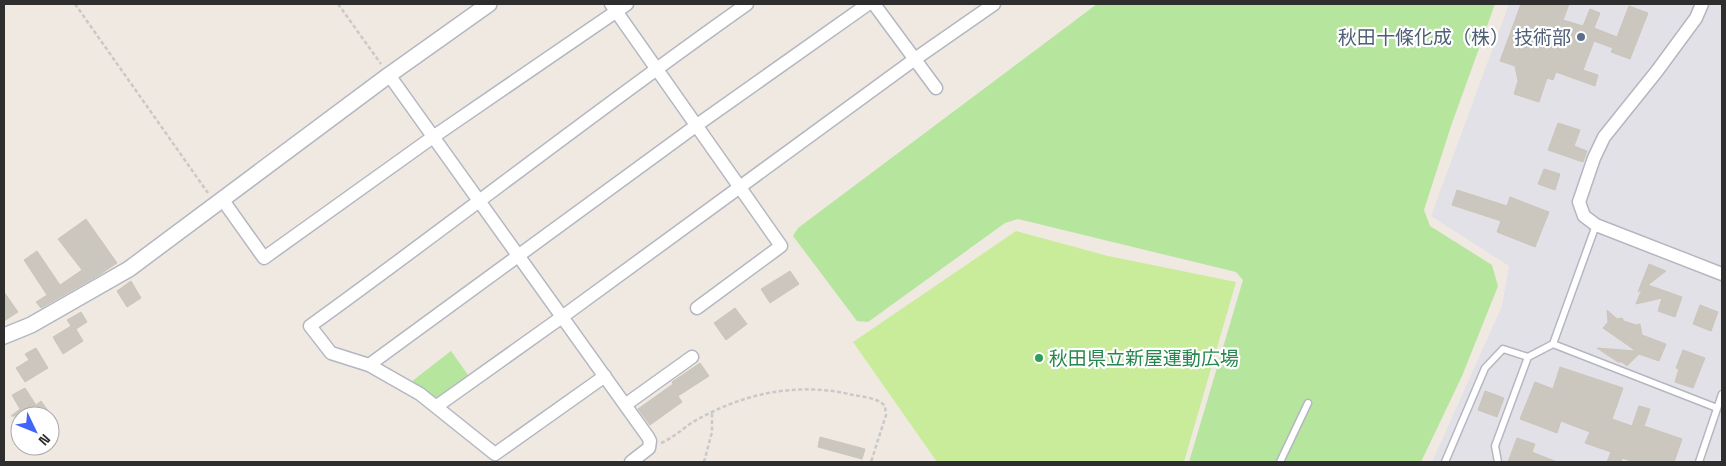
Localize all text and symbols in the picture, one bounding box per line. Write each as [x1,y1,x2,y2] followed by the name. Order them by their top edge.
[1338,25,1571,50] place label: 秋田十條化成（株） 技術部
[1575,31,1587,43] marker: 秋田十條化成（株） 技術部
[1049,346,1239,371] place label: 秋田県立新屋運動広場
[1033,352,1045,364] marker: 秋田県立新屋運動広場
[10,406,60,456] north arrow
[35,430,54,449] text: N

